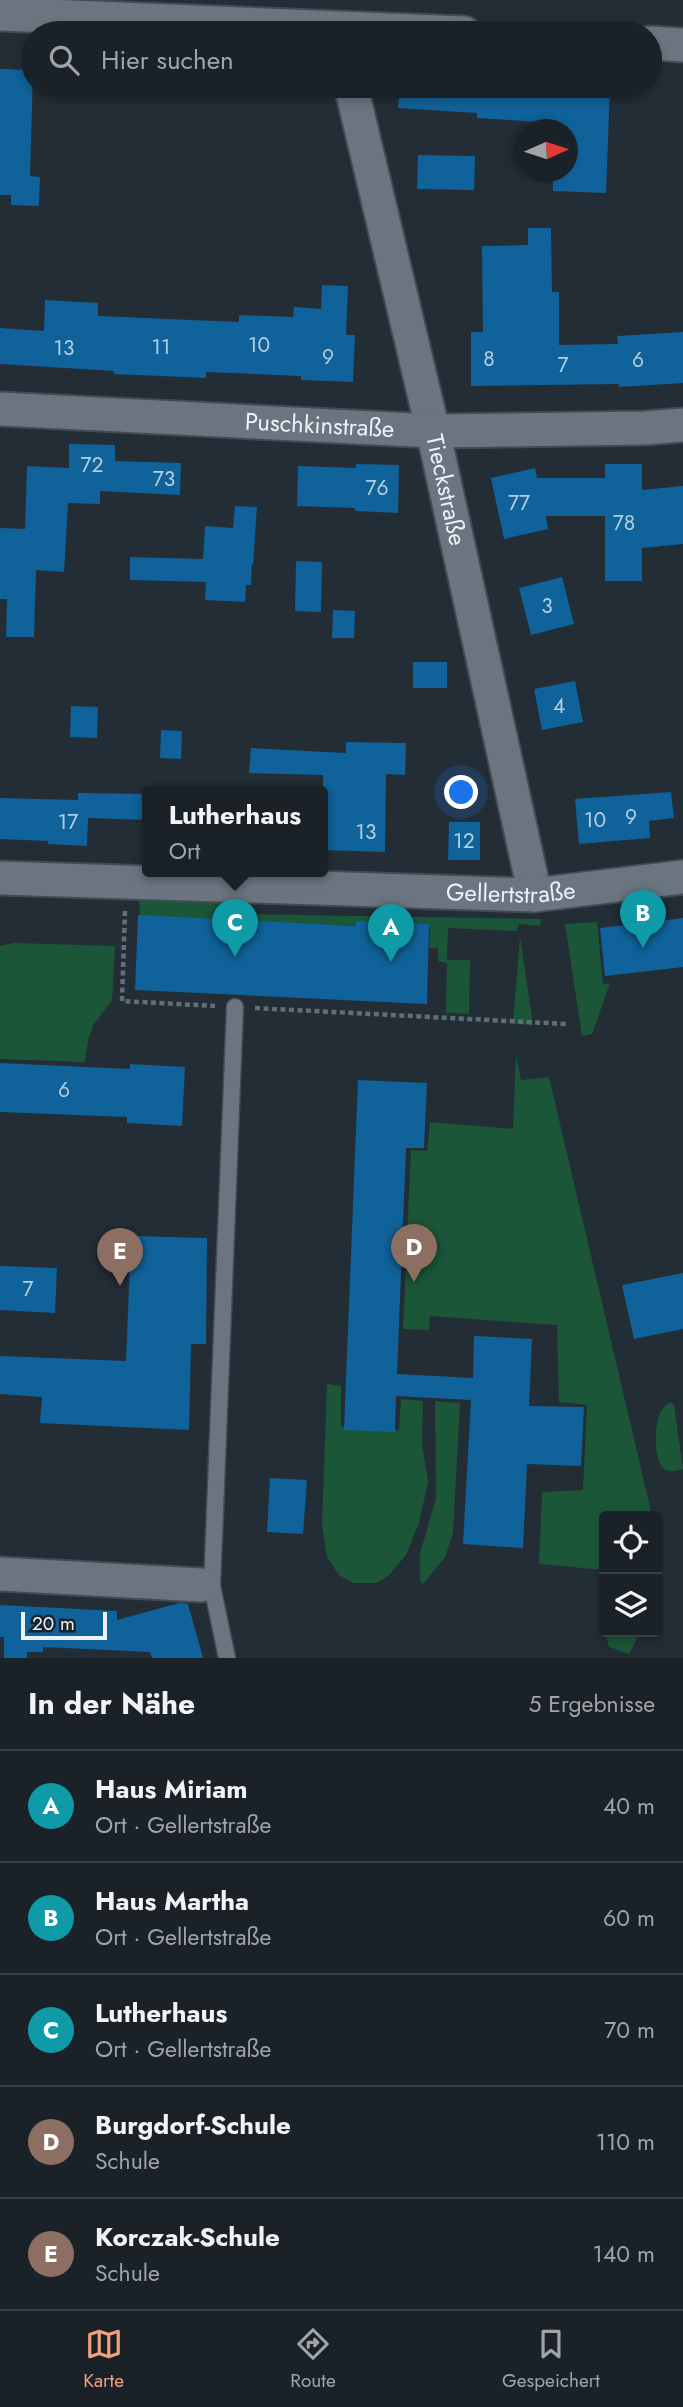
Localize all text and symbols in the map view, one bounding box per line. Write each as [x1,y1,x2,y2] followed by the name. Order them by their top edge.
[21,21,662,98] search box
[45,41,83,79] icon: search
[101,41,234,79] text: Hier suchen
[515,119,578,182] north arrow
[248,330,270,360] house number: 10
[152,332,170,362] house number: 11
[54,333,74,363] house number: 13
[322,342,334,372] house number: 9
[483,344,495,374] house number: 8
[632,345,644,375] house number: 6
[557,350,569,380] house number: 7
[244,403,395,446] street label: Puschkinstraße
[417,431,476,549] street label: Tieckstraße
[81,450,103,480] house number: 72
[153,464,175,494] house number: 73
[365,473,389,503] house number: 76
[508,488,530,518] house number: 77
[613,508,635,538] house number: 78
[541,591,553,621] house number: 3
[553,691,565,721] house number: 4
[444,775,478,809] your location
[142,786,328,877] popup
[169,796,301,834] text: Lutherhaus
[625,802,637,832] house number: 9
[584,805,606,835] house number: 10
[58,807,78,837] house number: 17
[356,817,376,847] house number: 13
[453,826,475,856] house number: 12
[169,834,200,868] text: Ort
[445,872,577,912] street label: Gellertstraße
[620,890,666,948] pin: B
[212,899,258,957] pin: C
[368,904,414,962] pin: A
[58,1075,70,1105] house number: 6
[391,1224,437,1282] pin: D
[97,1228,143,1286] pin: E
[22,1274,34,1304] house number: 7
[599,1511,662,1637] map controls
[599,1511,662,1574] button: locate
[599,1574,662,1637] button: layers
[21,1609,107,1641] scale bar
[32,1610,75,1637] text: 20 m
[28,1682,195,1725] text: In der Nähe
[528,1687,655,1721] text: 5 Ergebnisse
[95,1770,248,1808] text: Haus Miriam
[43,1789,59,1823] text: A
[603,1789,655,1823] text: 40 m
[95,1808,271,1842] text: Ort · Gellertstraße
[95,1882,249,1920] text: Haus Martha
[43,1901,59,1935] text: B
[603,1901,655,1935] text: 60 m
[95,1920,271,1954] text: Ort · Gellertstraße
[95,1994,227,2032] text: Lutherhaus
[43,2013,59,2047] text: C
[604,2013,655,2047] text: 70 m
[95,2032,271,2066] text: Ort · Gellertstraße
[95,2106,291,2144] text: Burgdorf-Schule
[43,2125,59,2159] text: D
[596,2125,655,2159] text: 110 m
[95,2144,160,2178] text: Schule
[95,2218,280,2256] text: Korczak-Schule
[44,2237,58,2271] text: E
[593,2237,655,2271] text: 140 m
[95,2256,160,2290] text: Schule
[83,2325,124,2394] tab: Karte
[290,2325,336,2394] tab: Route
[502,2325,600,2394] tab: Gespeichert

